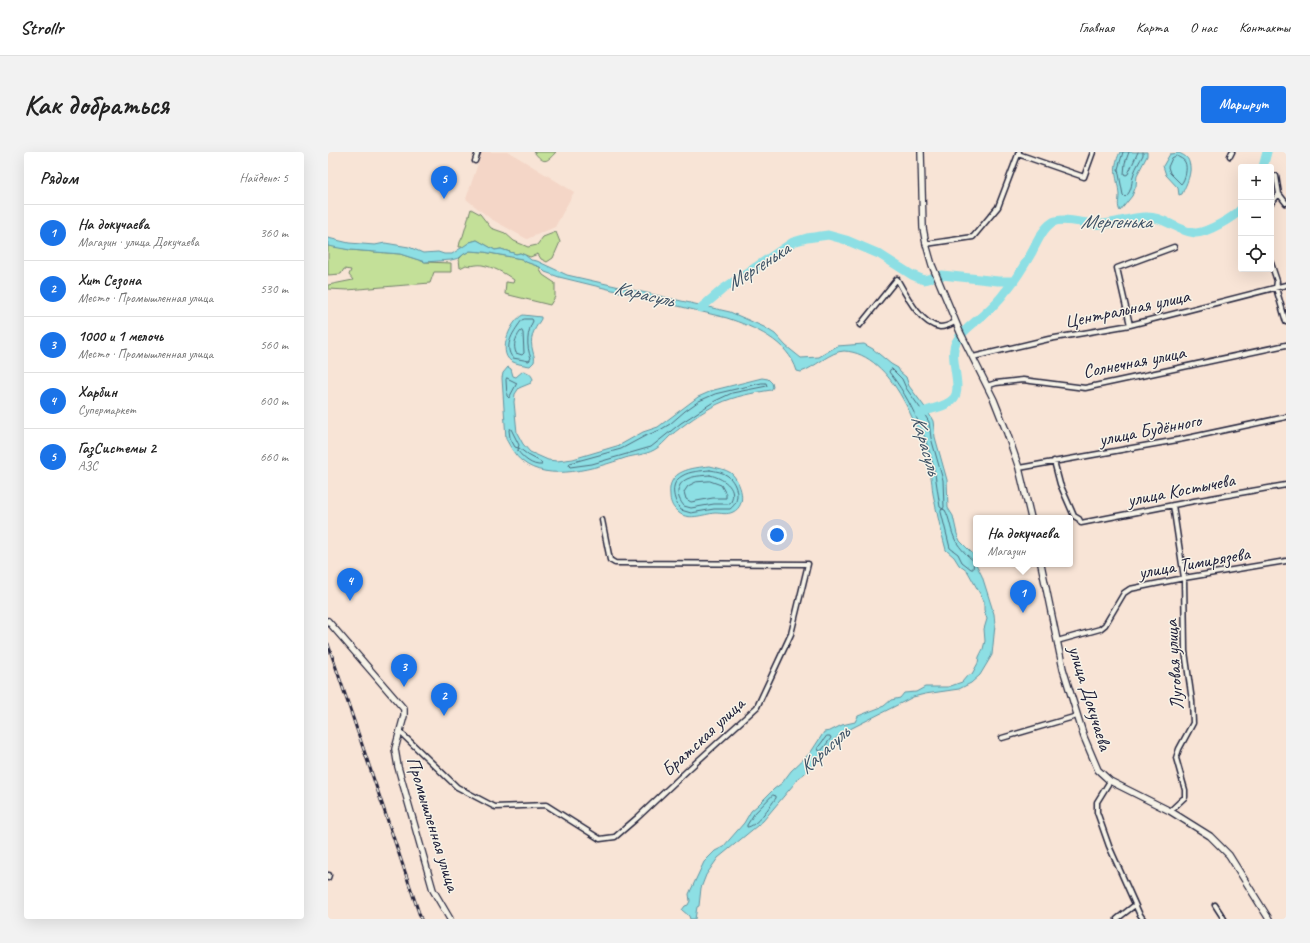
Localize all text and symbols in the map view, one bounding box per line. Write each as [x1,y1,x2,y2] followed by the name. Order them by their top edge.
[20,16,63,40] text: Strollr
[1079,19,1114,36] text: Главная
[1136,19,1168,36] text: Карта
[1190,19,1217,36] text: О нас
[1239,19,1290,36] text: Контакты
[1201,86,1286,123] button: Маршрут
[24,87,169,122] text: Как добраться
[1238,164,1274,272] map controls
[1238,164,1274,200] button: +
[431,166,457,199] pin: 5
[40,168,78,189] text: Рядом
[240,170,288,186] text: Найдено: 5
[1238,200,1274,236] button: −
[1081,209,1154,234] water label: Мергенька
[78,215,149,234] text: На докучаева
[50,225,56,241] text: 1
[260,225,288,241] text: 360 m
[78,234,199,250] text: Магазин · улица Докучаева
[721,235,797,296] water label: Мергенька
[1238,236,1274,272] button: locate
[78,271,141,290] text: Хит Сезона
[612,275,679,314] water label: Карасуль
[50,281,56,297] text: 2
[260,281,288,297] text: 530 m
[1062,284,1193,334] street label: Центральная улица
[78,290,213,306] text: Место · Промышленная улица
[78,327,163,346] text: 1000 и 1 мелочь
[50,337,56,353] text: 3
[260,337,288,353] text: 560 m
[1081,340,1189,384] street label: Солнечная улица
[78,346,213,362] text: Место · Промышленная улица
[78,383,117,402] text: Харбин
[50,393,56,409] text: 4
[260,393,288,409] text: 600 m
[78,402,136,418] text: Супермаркет
[1096,408,1205,452] street label: улица Будённого
[906,413,947,480] water label: Карасуль
[78,439,156,458] text: ГазСистемы 2
[50,449,56,465] text: 5
[260,449,288,465] text: 660 m
[78,458,98,474] text: АЗС
[1124,468,1238,512] street label: улица Костычева
[973,515,1073,567] popup
[987,524,1059,543] text: На докучаева
[767,525,787,545] your location
[1136,541,1253,585] street label: улица Тимирязева
[987,543,1025,559] text: Магазин
[337,568,363,601] pin: 4
[1010,580,1036,613] pin: 1
[1159,617,1189,711] street label: Луговая улица
[1062,642,1118,755] street label: улица Докучаева
[391,654,417,687] pin: 3
[431,683,457,716] pin: 2
[656,691,751,782] street label: Братская улица
[793,719,857,779] water label: Карасуль
[401,754,466,896] street label: Промышленная улица

